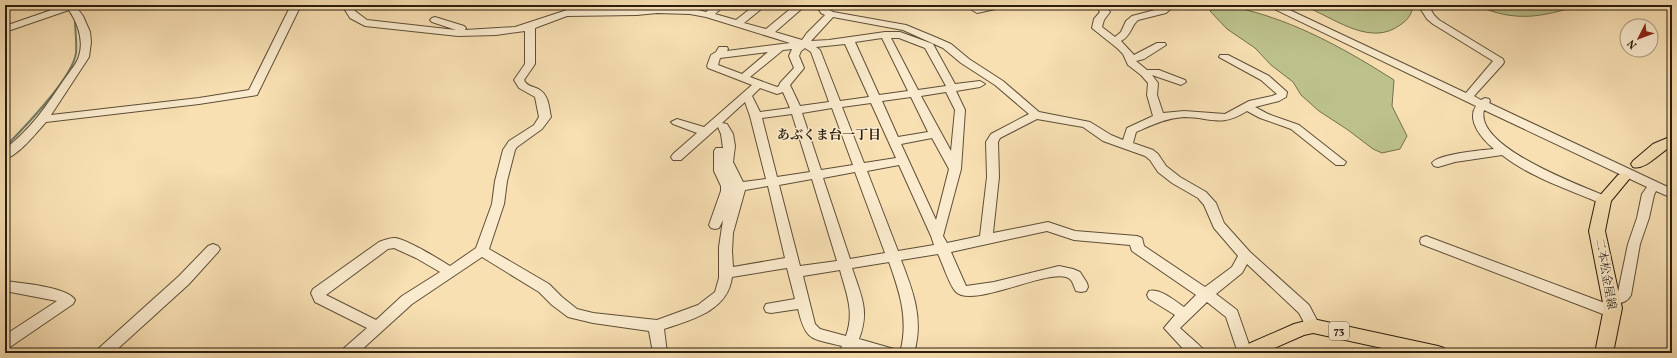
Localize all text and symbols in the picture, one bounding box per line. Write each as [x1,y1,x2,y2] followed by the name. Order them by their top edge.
[1619,18,1659,58] north arrow
[1624,36,1641,52] text: N
[777,127,881,145] district label: あぶくま台一丁目
[1591,237,1619,311] street label: 二本松金屋線
[1329,322,1349,340] road number: 73

